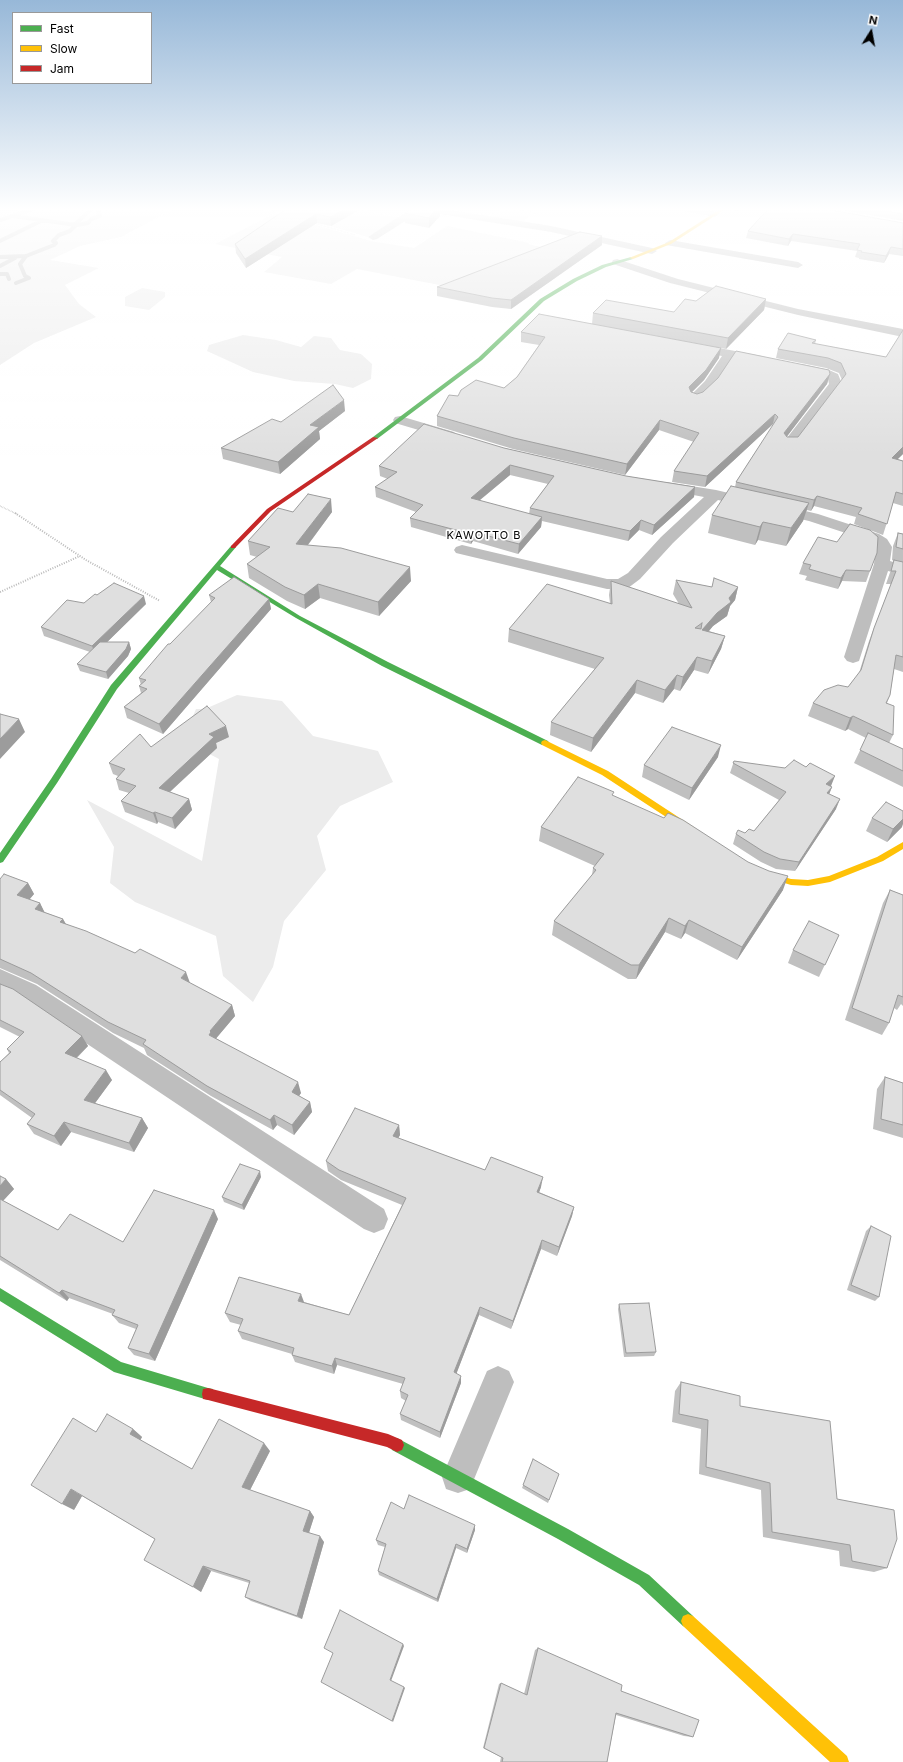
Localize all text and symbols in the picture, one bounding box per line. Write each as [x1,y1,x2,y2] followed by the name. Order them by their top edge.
[12,12,152,84] legend
[851,12,891,52] north arrow
[868,13,879,28] text: N
[50,21,74,36] text: Fast
[50,41,77,56] text: Slow
[50,61,74,76] text: Jam
[447,529,521,543] district label: KAWOTTO B

